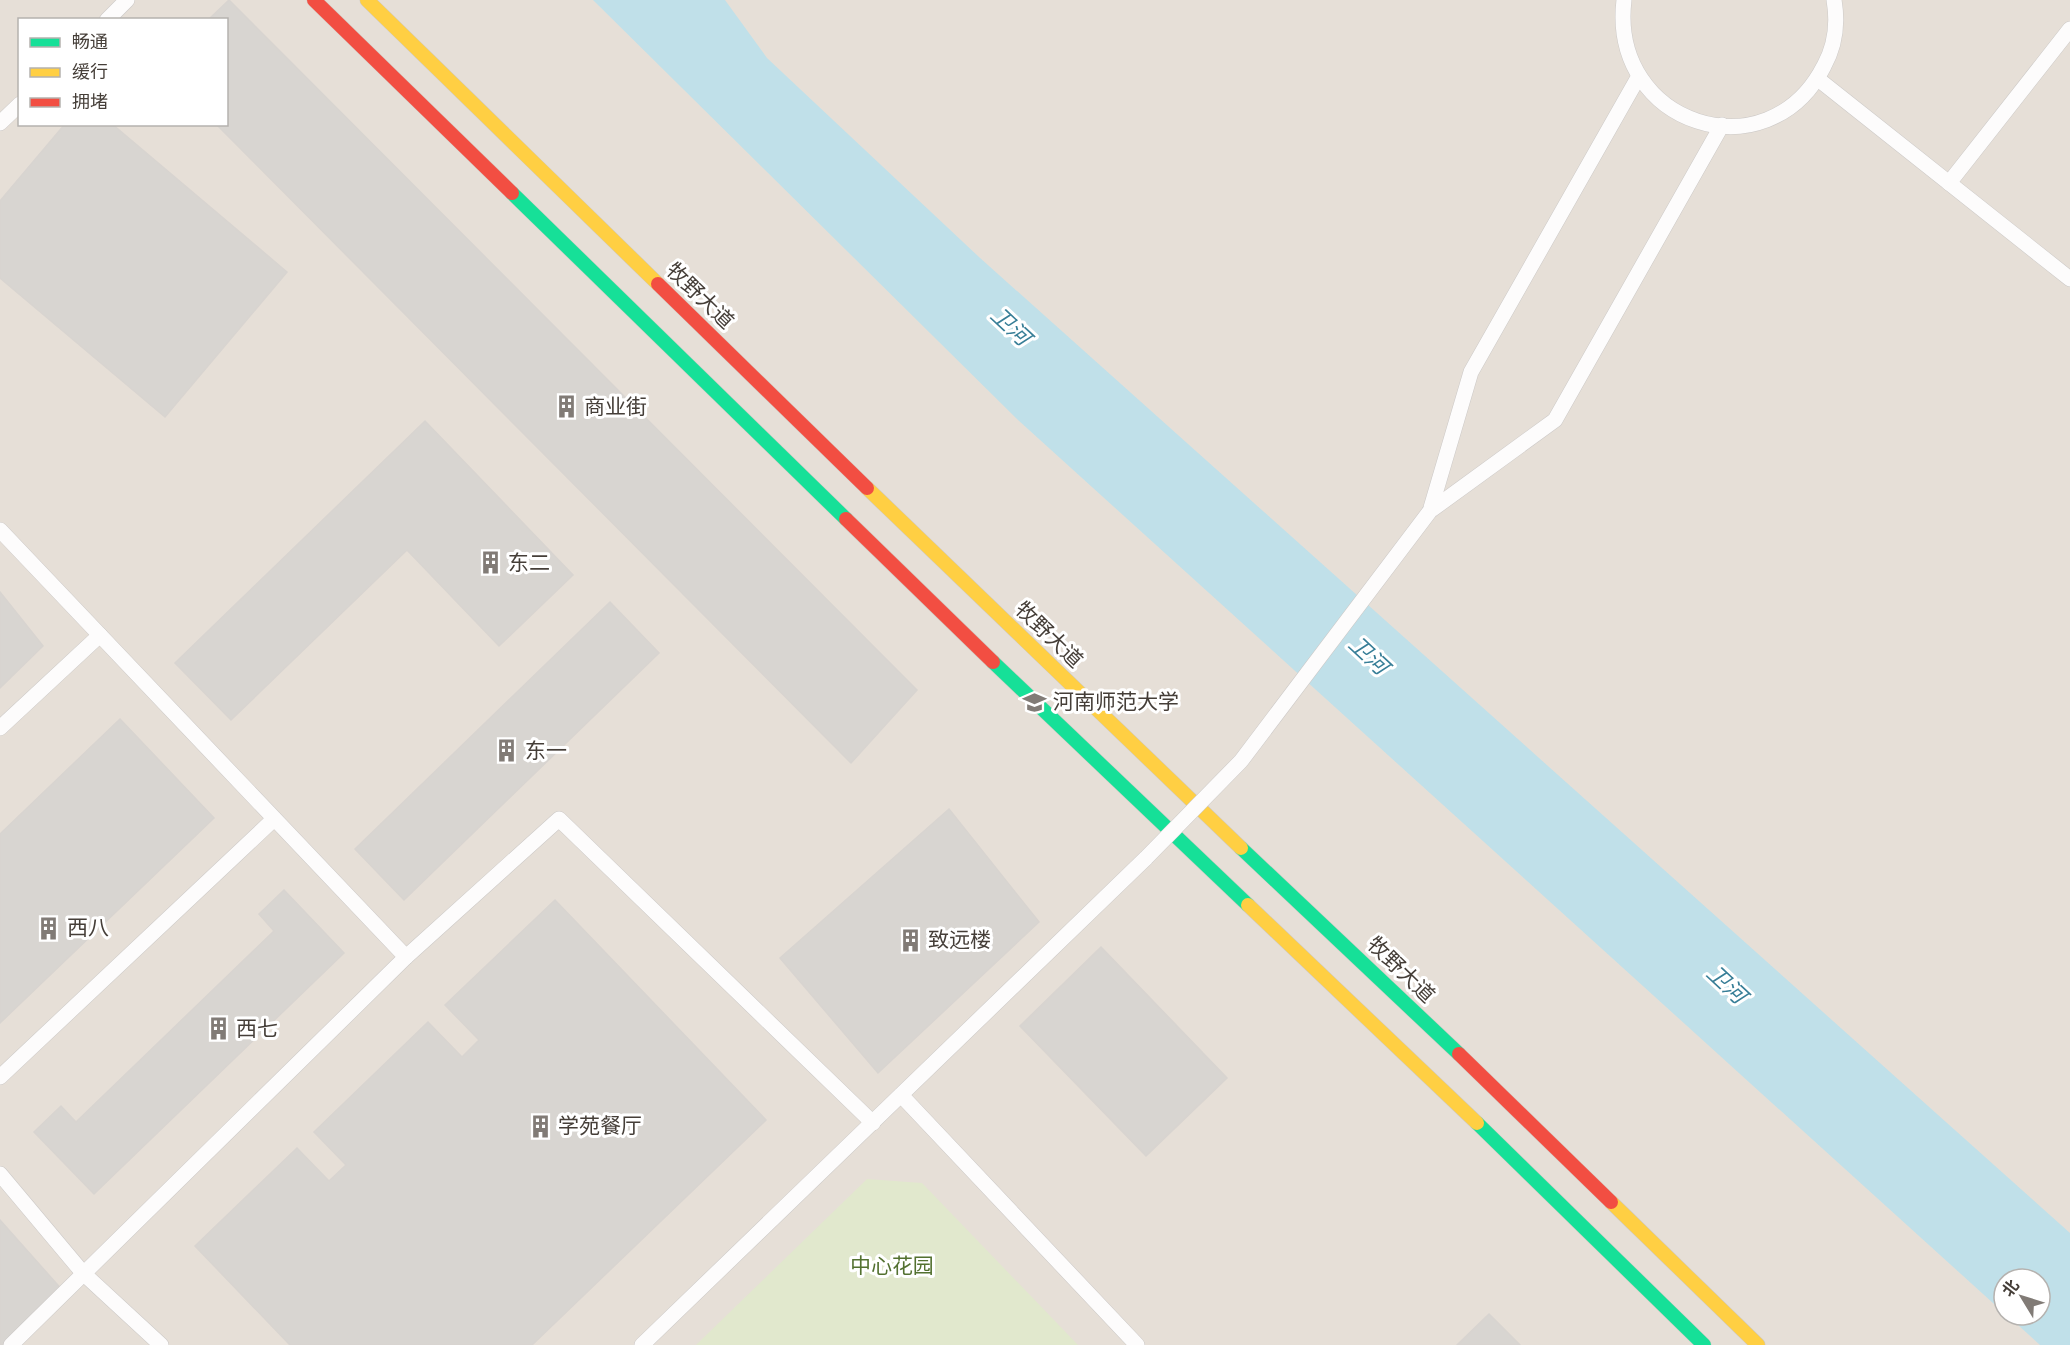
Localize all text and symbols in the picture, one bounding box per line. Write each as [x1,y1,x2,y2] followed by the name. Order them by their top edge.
[18,18,228,126] legend
[72,31,108,53] text: 畅通
[72,61,108,83] text: 缓行
[72,91,108,113] text: 拥堵
[661,258,739,335] street label: 牧野大道
[985,302,1038,354] water label: 卫河
[553,394,579,420] building icon: 商业街
[584,395,647,420] place label: 商业街
[477,550,503,576] building icon: 东二
[508,551,550,576] place label: 东二
[1010,597,1088,674] street label: 牧野大道
[1343,631,1396,683] water label: 卫河
[1022,689,1048,715] school or university icon: 河南师范大学
[1053,690,1179,715] place label: 河南师范大学
[494,738,520,764] building icon: 东一
[525,739,567,764] place label: 东一
[36,915,62,941] building icon: 西八
[67,916,109,941] place label: 西八
[897,927,923,953] building icon: 致远楼
[928,928,991,953] place label: 致远楼
[1362,932,1440,1009] street label: 牧野大道
[1701,960,1754,1012] water label: 卫河
[205,1016,231,1042] building icon: 西七
[236,1017,278,1042] place label: 西七
[527,1113,553,1139] building icon: 学苑餐厅
[558,1114,642,1139] place label: 学苑餐厅
[850,1254,934,1279] park label: 中心花园
[1992,1267,2052,1327] north arrow
[1998,1276,2024,1301] text: 北

